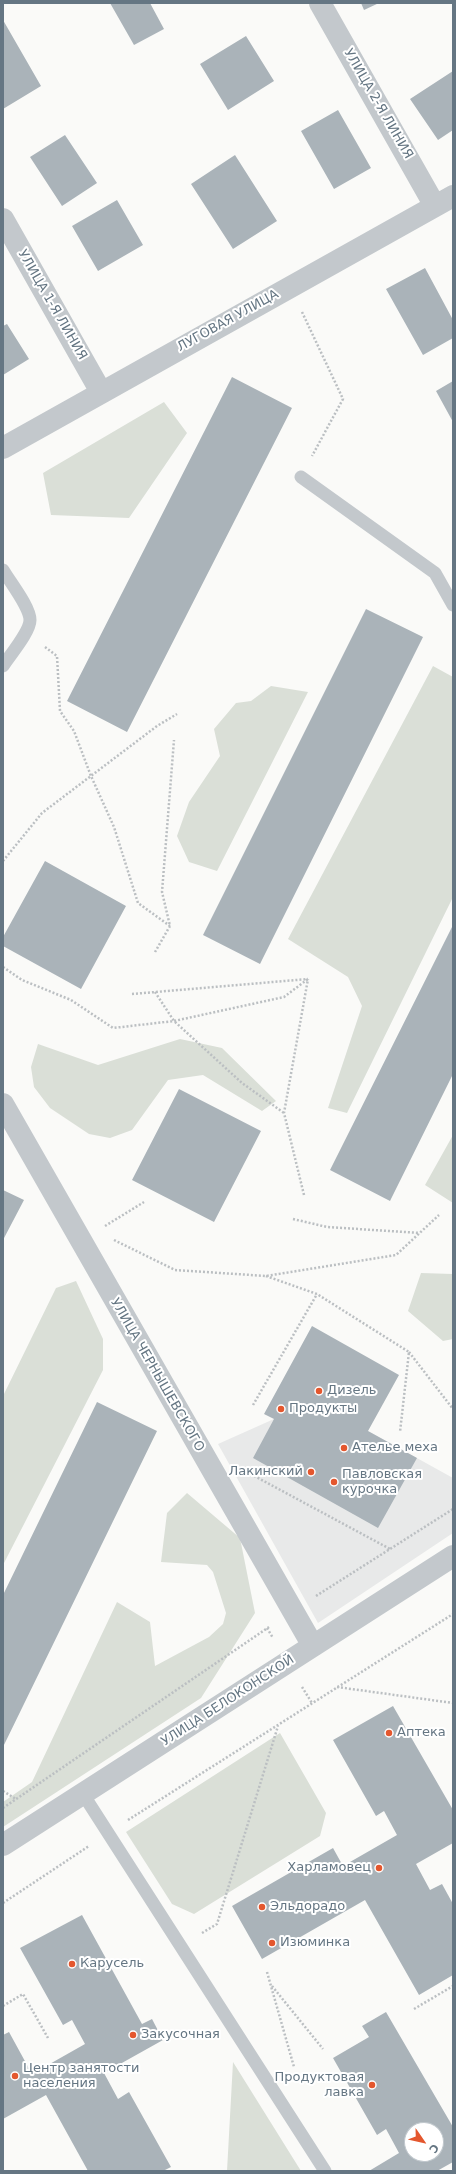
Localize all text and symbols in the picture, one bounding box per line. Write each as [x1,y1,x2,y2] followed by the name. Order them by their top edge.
[340,46,416,162] street label: УЛИЦА 2-Я ЛИНИЯ
[14,247,90,363] street label: УЛИЦА 1-Я ЛИНИЯ
[175,287,281,355] street label: ЛУГОВАЯ УЛИЦА
[107,1296,207,1454] street label: УЛИЦА ЧЕРНЫШЕВСКОГО
[327,1383,376,1399] place label: Дизель
[314,1386,324,1396] marker: Дизель
[289,1401,357,1417] place label: Продукты
[276,1404,286,1414] marker: Продукты
[352,1440,438,1456] place label: Ателье меха
[339,1443,349,1453] marker: Ателье меха
[229,1464,303,1480] place label: Лакинский
[306,1467,316,1477] marker: Лакинский
[342,1467,422,1498] place label: Павловская курочка
[329,1477,339,1487] marker: Павловская курочка
[159,1652,297,1750] street label: УЛИЦА БЕЛОКОНСКОЙ
[397,1725,446,1741] place label: Аптека
[384,1728,394,1738] marker: Аптека
[287,1860,371,1876] place label: Харламовец
[374,1863,384,1873] marker: Харламовец
[270,1899,345,1915] place label: Эльдорадо
[257,1902,267,1912] marker: Эльдорадо
[280,1935,350,1951] place label: Изюминка
[267,1938,277,1948] marker: Изюминка
[80,1956,144,1972] place label: Карусель
[67,1959,77,1969] marker: Карусель
[141,2027,220,2043] place label: Закусочная
[128,2030,138,2040] marker: Закусочная
[23,2061,139,2092] place label: Центр занятости населения
[275,2070,364,2101] place label: Продуктовая лавка
[10,2071,20,2081] marker: Центр занятости населения
[367,2080,377,2090] marker: Продуктовая лавка
[404,2122,444,2162] north arrow
[426,2141,441,2155] text: С

